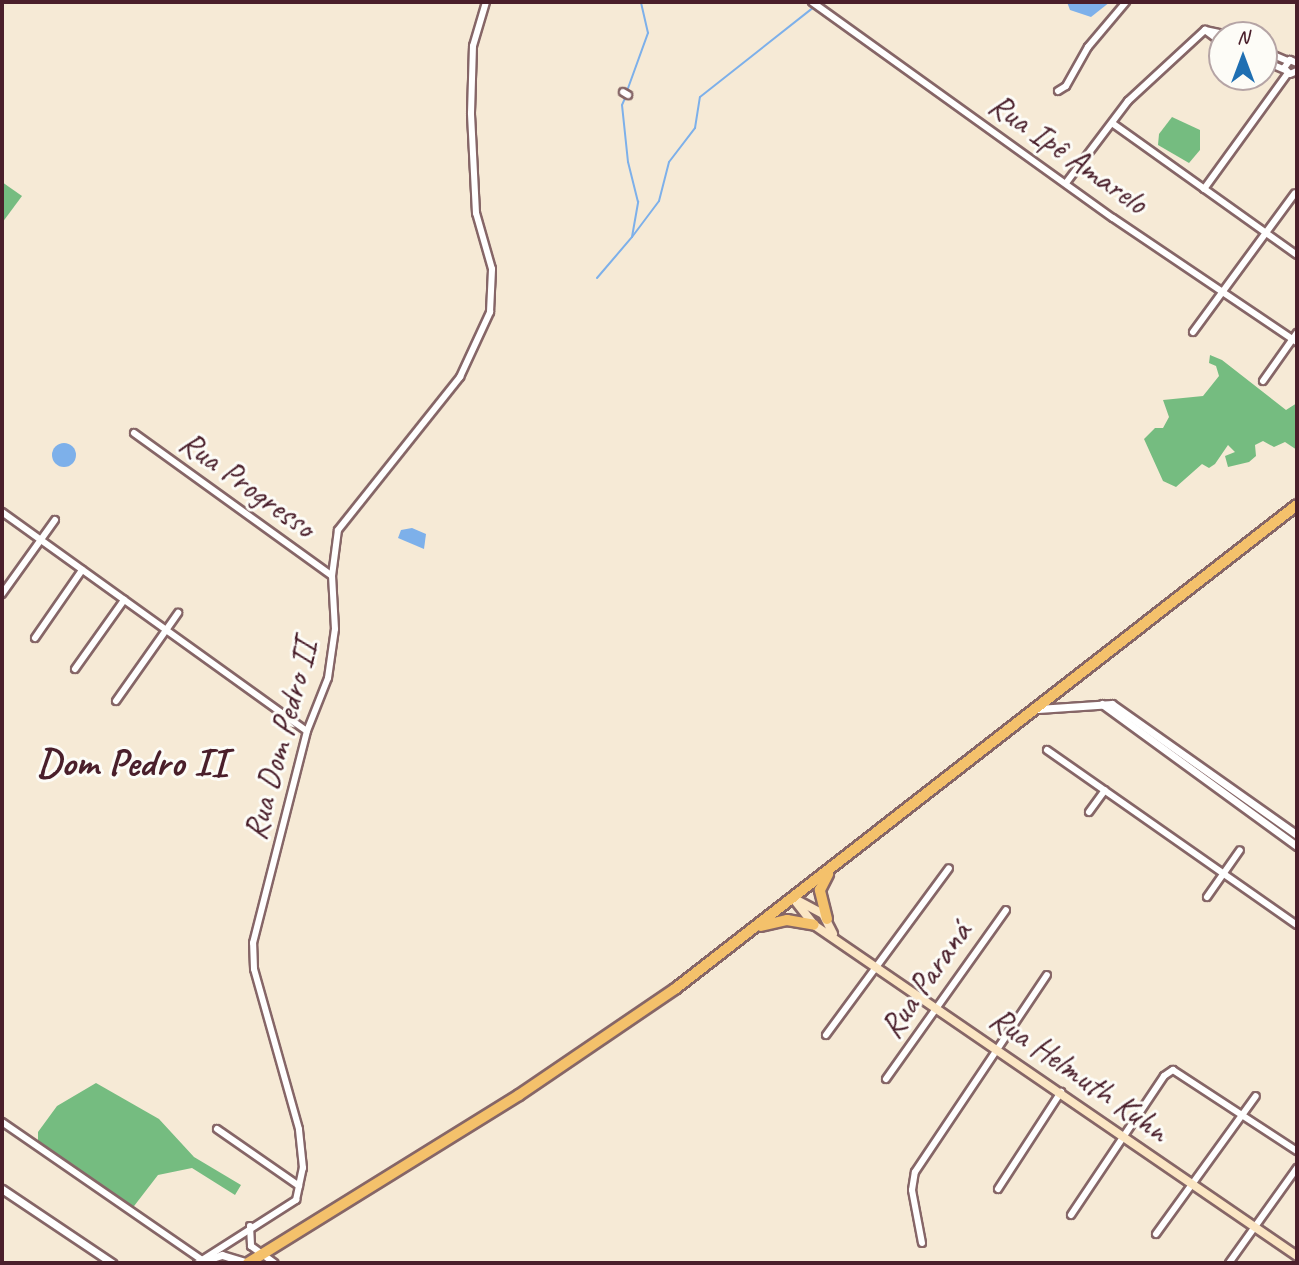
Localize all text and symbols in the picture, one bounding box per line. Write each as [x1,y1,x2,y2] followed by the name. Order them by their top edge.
[1208,21,1278,91] north arrow
[1237,25,1249,49] text: N
[981,85,1155,223] street label: Rua Ipê Amarelo
[172,423,322,547] street label: Rua Progresso
[235,636,327,844] street label: Rua Dom Pedro II
[37,738,227,786] district label: Dom Pedro II
[872,914,980,1046] street label: Rua Paraná
[982,999,1176,1151] street label: Rua Helmuth Kuhn

